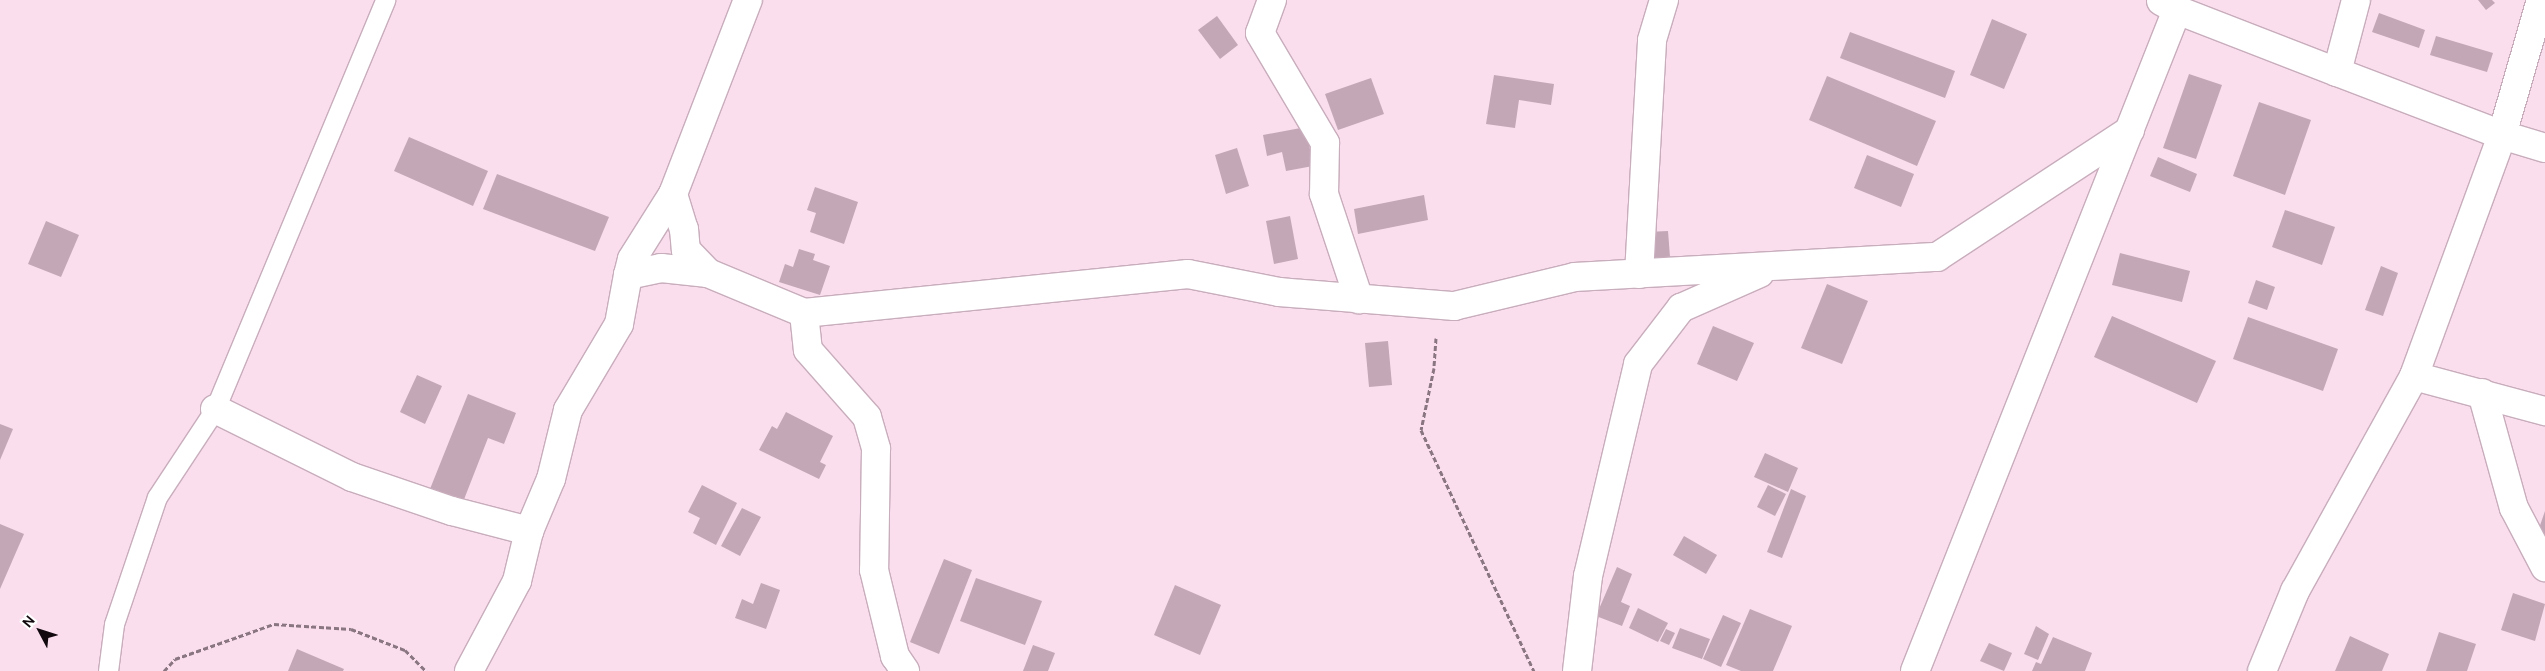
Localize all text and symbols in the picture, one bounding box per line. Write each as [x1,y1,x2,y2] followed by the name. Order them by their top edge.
[15,606,65,656] north arrow
[18,612,39,631] text: N

